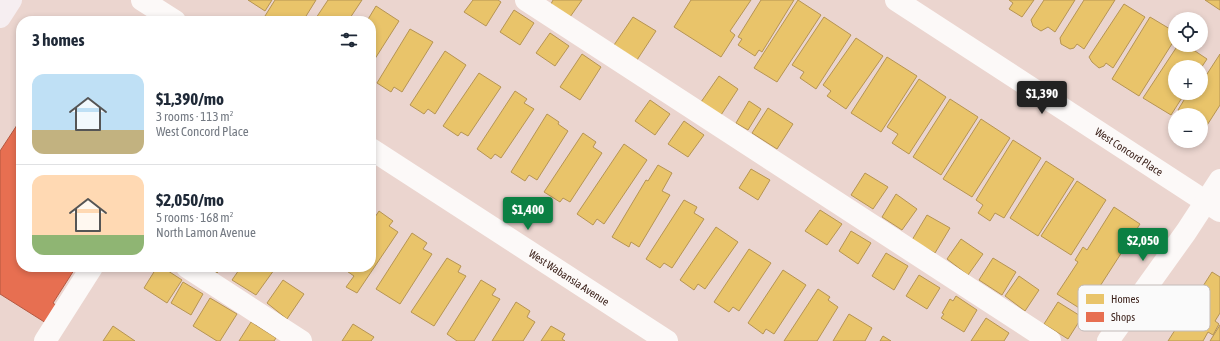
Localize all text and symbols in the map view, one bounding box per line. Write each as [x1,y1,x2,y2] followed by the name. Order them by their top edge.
[1168,12,1208,148] map controls
[1168,12,1208,52] button: locate
[338,29,360,51] icon: filters
[32,30,85,50] text: 3 homes
[1168,60,1208,100] button: +
[1009,81,1075,115] pin: $1,390
[1026,86,1058,101] text: $1,390
[156,89,224,109] text: $1,390/mo
[64,90,112,138] icon: home
[1168,108,1208,148] button: −
[156,109,233,124] text: 3 rooms · 113 m²
[156,124,249,139] text: West Concord Place
[1093,125,1165,178] street label: West Concord Place
[156,190,224,210] text: $2,050/mo
[64,191,112,239] icon: home
[495,197,561,231] pin: $1,400
[512,202,544,217] text: $1,400
[156,210,233,225] text: 5 rooms · 168 m²
[156,225,256,240] text: North Lamon Avenue
[1110,228,1176,262] pin: $2,050
[1127,233,1159,248] text: $2,050
[527,247,611,308] street label: West Wabansia Avenue
[1078,285,1210,331] legend
[1111,293,1139,305] text: Homes
[1111,311,1135,323] text: Shops

